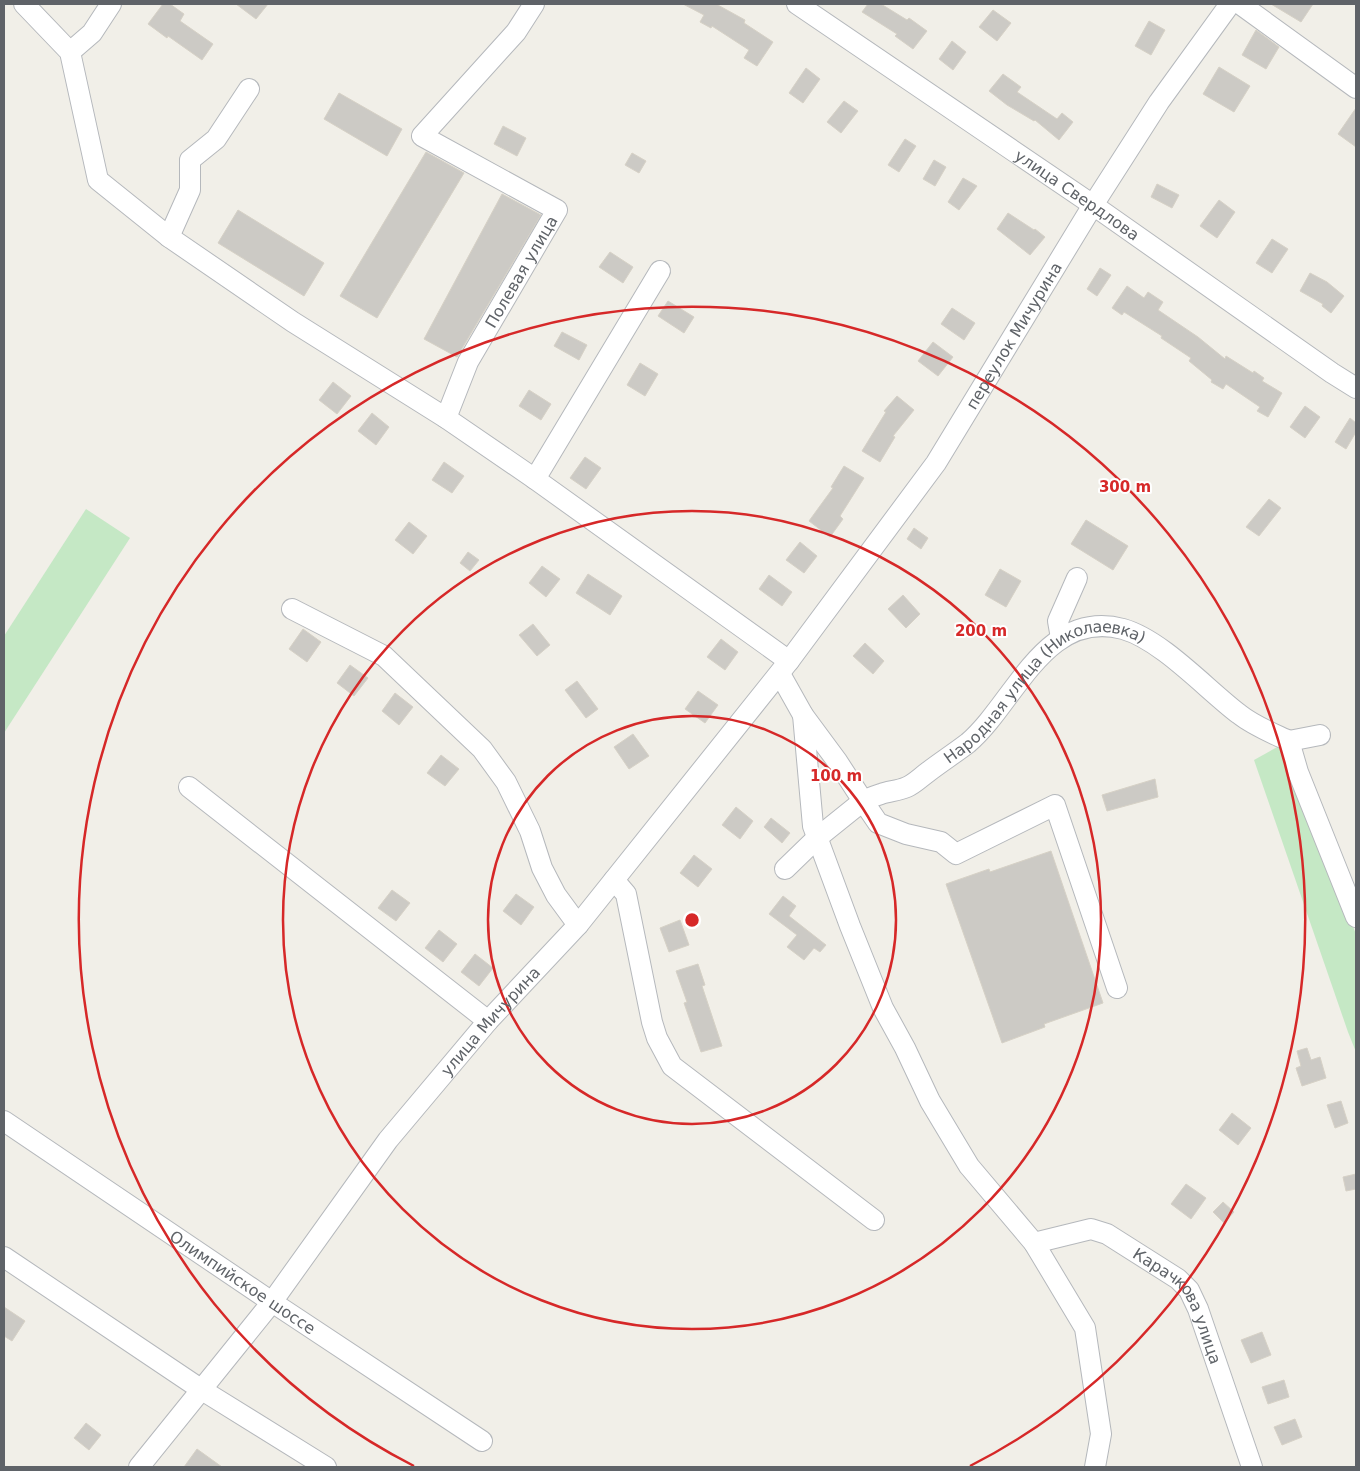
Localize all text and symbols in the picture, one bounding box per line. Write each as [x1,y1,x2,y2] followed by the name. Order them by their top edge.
[1011,146,1143,245] street label: улица Свердлова
[481,212,562,331] street label: Полевая улица
[962,259,1066,413] street label: переулок Мичурина
[1099,478,1151,496] text: 300 m
[940,617,1149,768] street label: Народная улица (Николаевка)
[955,622,1007,640] text: 200 m
[810,767,862,785] text: 100 m
[683,911,701,929] centre of rings
[437,963,544,1080] street label: улица Мичурина
[166,1227,319,1338] street label: Олимпийское шоссе
[1129,1244,1225,1367] street label: Карачкова улица

